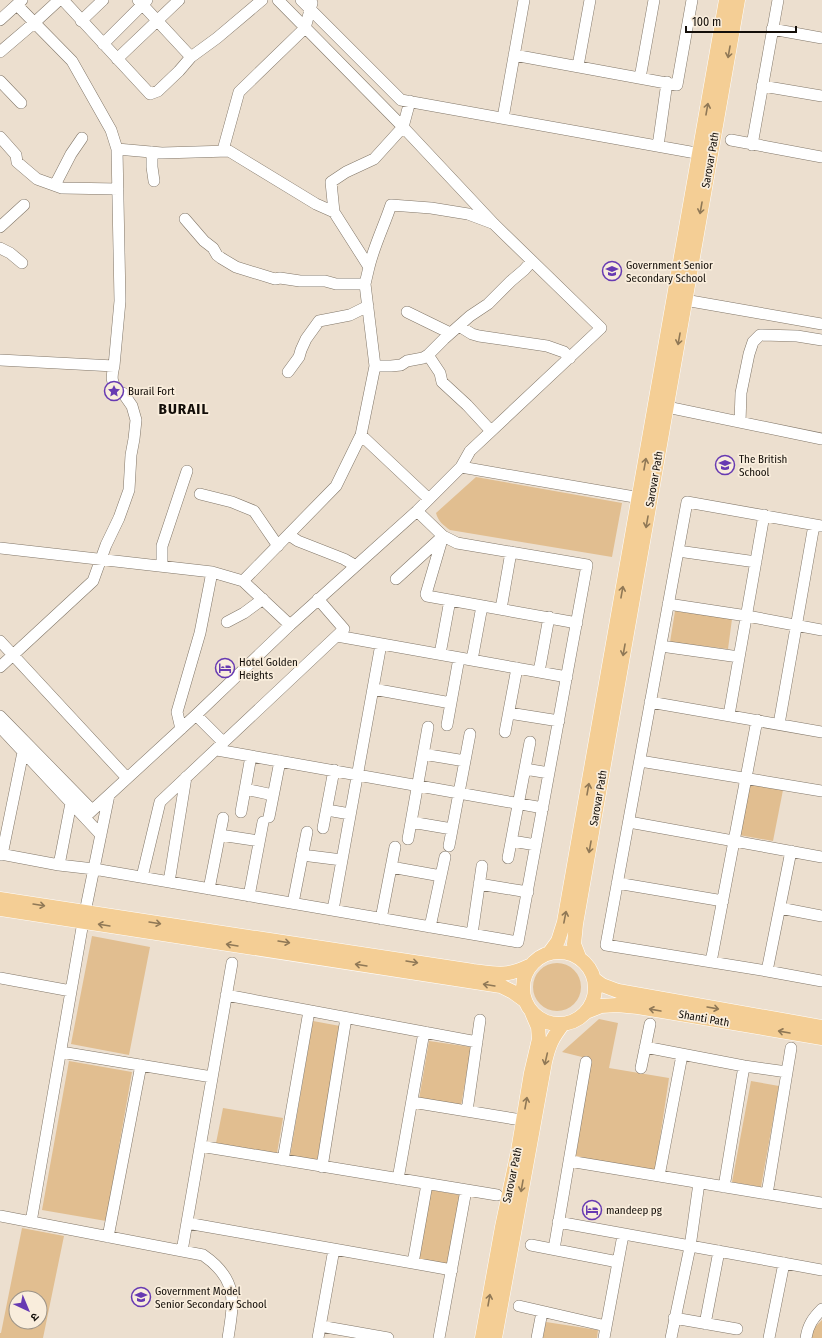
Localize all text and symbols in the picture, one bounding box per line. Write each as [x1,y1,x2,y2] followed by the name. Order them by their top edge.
[686,8,796,34] scale bar
[692,15,721,29] text: 100 m
[724,45,732,58] one-way arrow
[703,103,711,116] one-way arrow
[699,131,722,189] street label: Sarovar Path
[697,201,705,214] one-way arrow
[626,259,713,285] place label: Government Senior Secondary School
[601,260,623,282] school or university icon: Government Senior Secondary School
[674,332,682,345] one-way arrow
[103,380,125,402] place icon: Burail Fort
[128,385,175,398] place label: Burail Fort
[159,400,209,418] district label: BURAIL
[643,450,666,508] street label: Sarovar Path
[739,453,787,479] place label: The British School
[714,454,736,476] school or university icon: The British School
[641,457,649,470] one-way arrow
[642,515,650,528] one-way arrow
[619,586,627,599] one-way arrow
[620,643,628,656] one-way arrow
[239,656,298,682] place label: Hotel Golden Heights
[214,657,236,679] hotel icon: Hotel Golden Heights
[587,769,610,827] street label: Sarovar Path
[584,783,592,796] one-way arrow
[586,840,594,853] one-way arrow
[32,901,45,909] one-way arrow
[562,911,570,924] one-way arrow
[148,919,161,927] one-way arrow
[98,921,111,929] one-way arrow
[277,938,290,946] one-way arrow
[226,941,239,949] one-way arrow
[405,958,418,966] one-way arrow
[355,961,368,969] one-way arrow
[483,980,496,988] one-way arrow
[706,1004,719,1012] one-way arrow
[649,1006,662,1014] one-way arrow
[677,1008,730,1029] street label: Shanti Path
[777,1028,790,1036] one-way arrow
[541,1052,549,1065] one-way arrow
[522,1097,530,1110] one-way arrow
[500,1146,525,1204] street label: Sarovar Path
[518,1180,526,1193] one-way arrow
[581,1199,603,1221] hotel icon: mandeep pg
[606,1204,663,1217] place label: mandeep pg
[155,1285,267,1311] place label: Government Model Senior Secondary School
[130,1286,152,1308] school or university icon: Government Model Senior Secondary School
[8,1290,48,1330] north arrow
[485,1293,493,1306] one-way arrow
[27,1310,41,1324] text: उ

